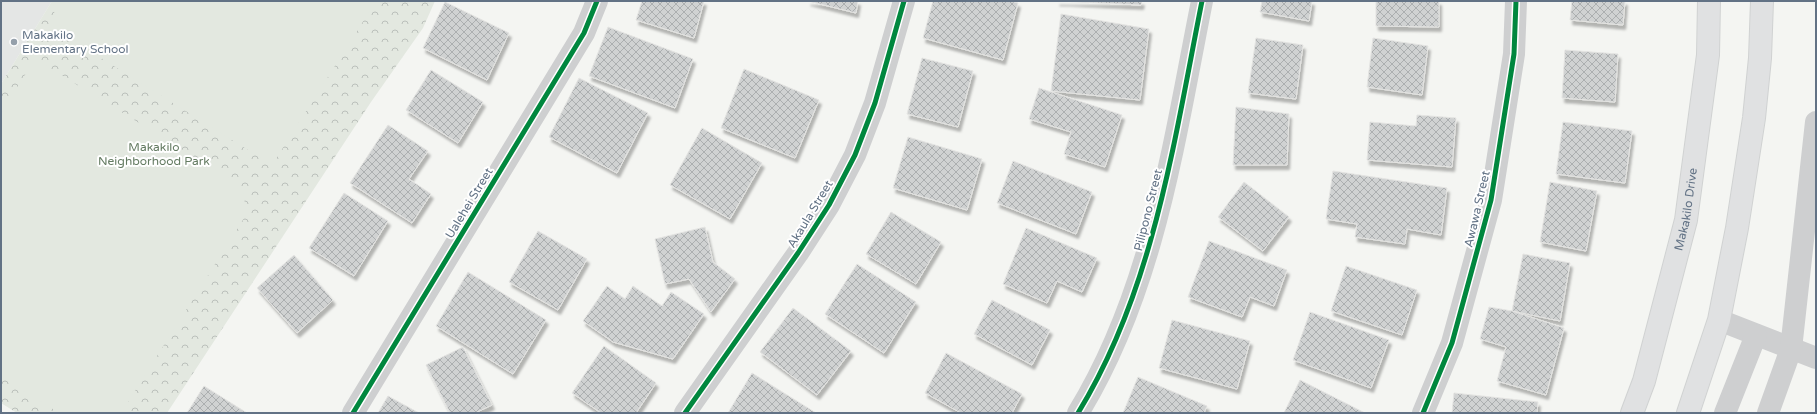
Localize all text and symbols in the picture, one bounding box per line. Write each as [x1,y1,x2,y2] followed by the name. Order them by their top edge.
[22,28,129,56] place label: Makakilo Elementary School
[9,37,19,47] marker: Makakilo Elementary School
[98,140,210,168] park label: Makakilo Neighborhood Park
[442,165,496,241] street label: Ualehei Street
[1131,167,1165,252] street label: Pilipono Street
[1671,167,1700,252] street label: Makakilo Drive
[1461,169,1493,249] street label: Awawa Street
[784,177,836,250] street label: Akaula Street

